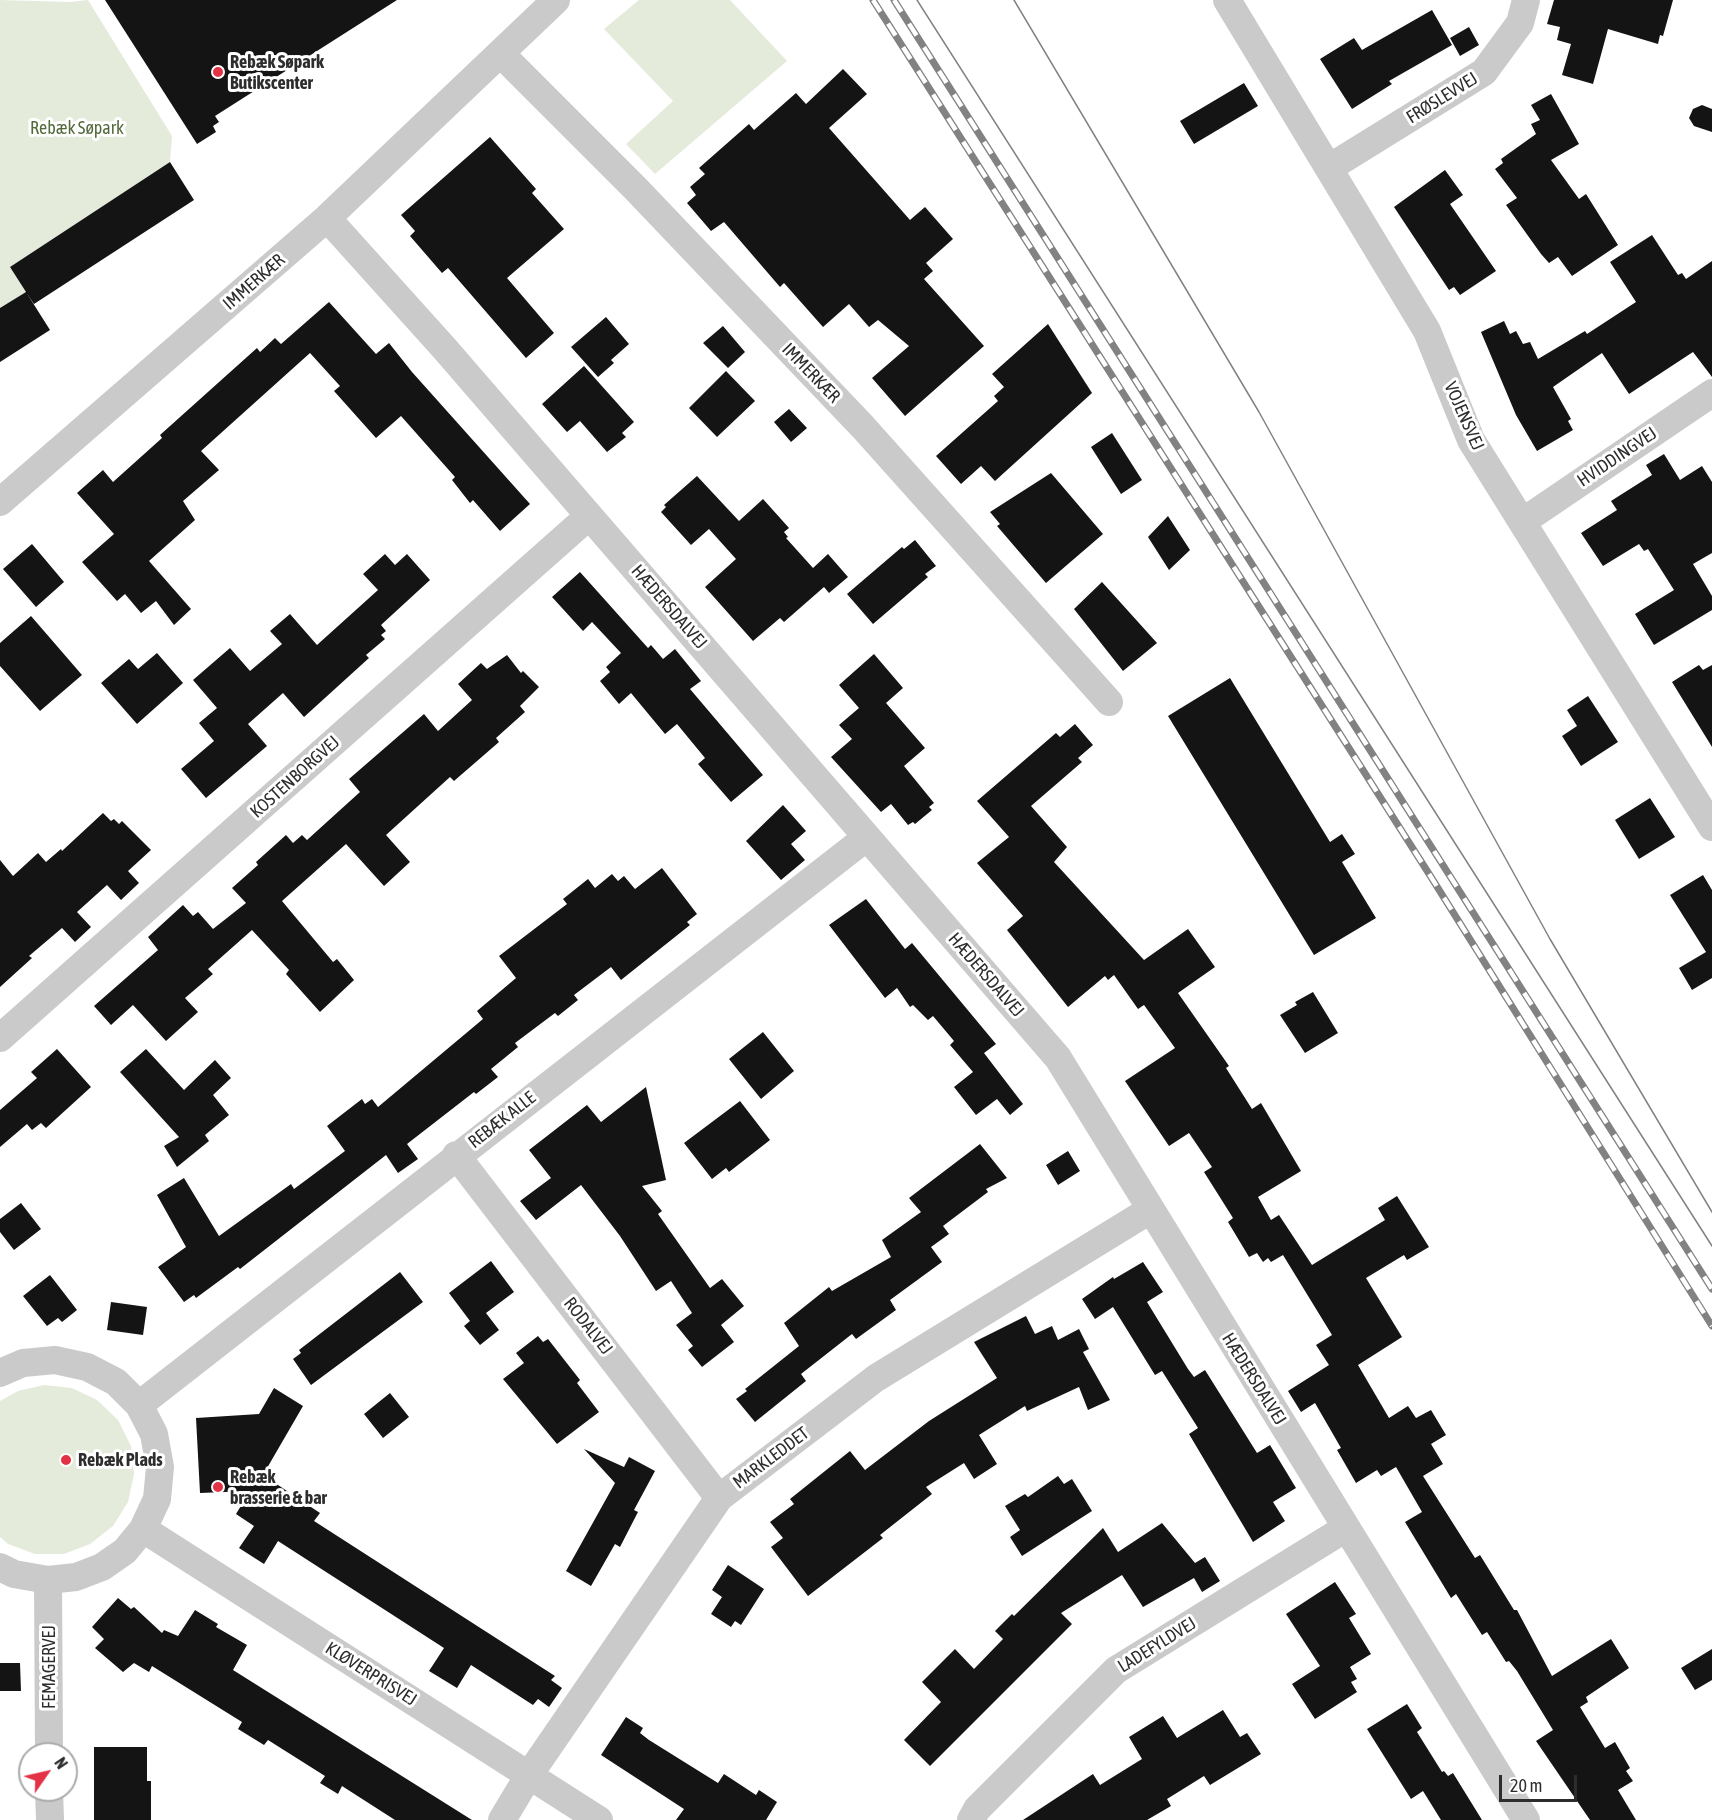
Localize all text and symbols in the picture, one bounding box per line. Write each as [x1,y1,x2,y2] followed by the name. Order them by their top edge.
[230,51,324,94] place label: Rebæk Søpark Butikscenter
[211,65,225,79] marker: Rebæk Søpark Butikscenter
[1402,68,1482,128] street label: FRØSLEVVEJ
[30,117,124,139] park label: Rebæk Søpark
[219,249,289,315] street label: IMMERKÆR
[777,339,845,407] street label: IMMERKÆR
[1439,379,1489,453] street label: VOJENSVEJ
[1573,423,1661,491] street label: HVIDDINGVEJ
[627,561,711,653] street label: HÆDERSDALVEJ
[246,731,344,823] street label: KOSTENBORGVEJ
[944,929,1028,1021] street label: HÆDERSDALVEJ
[464,1087,540,1153] street label: REBÆK ALLE
[559,1293,617,1359] street label: RODALVEJ
[1217,1329,1291,1429] street label: HÆDERSDALVEJ
[729,1423,813,1493] street label: MARKLEDDET
[78,1449,163,1471] place label: Rebæk Plads
[59,1453,73,1467] marker: Rebæk Plads
[230,1466,327,1508] place label: Rebæk brasserie & bar
[211,1480,225,1494] marker: Rebæk brasserie & bar
[1114,1613,1200,1677] street label: LADEFYLDVEJ
[38,1625,60,1709] street label: FEMAGERVEJ
[321,1637,421,1711] street label: KLØVERPRISVEJ
[18,1742,78,1802] north arrow
[51,1754,71,1772] text: N
[1502,1763,1580,1801] scale bar
[1510,1775,1542,1796] text: 20 m

